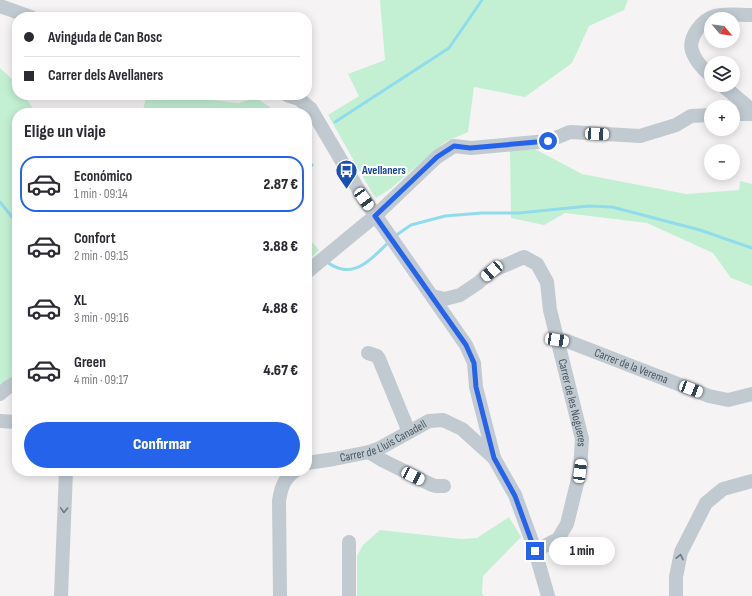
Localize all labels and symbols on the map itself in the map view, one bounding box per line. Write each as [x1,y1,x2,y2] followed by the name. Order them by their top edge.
[704,12,740,48] north arrow
[585,127,609,141] car
[539,132,557,150] route start
[334,157,360,190] bus stop icon: Avellaners
[361,163,406,178] place label: Avellaners
[352,186,376,212] car
[479,259,505,283] car
[544,332,570,348] car
[592,345,671,387] street label: Carrer de la Verema
[555,357,590,447] street label: Carrer de les Nogueres
[678,379,704,399] car
[338,416,429,465] street label: Carrer de Lluís Canadell
[573,458,587,484] car
[400,465,426,487] car
[60,507,69,513] one-way arrow
[549,537,615,565] callout: 1 min
[526,542,544,560] route end
[676,554,684,561] one-way arrow

